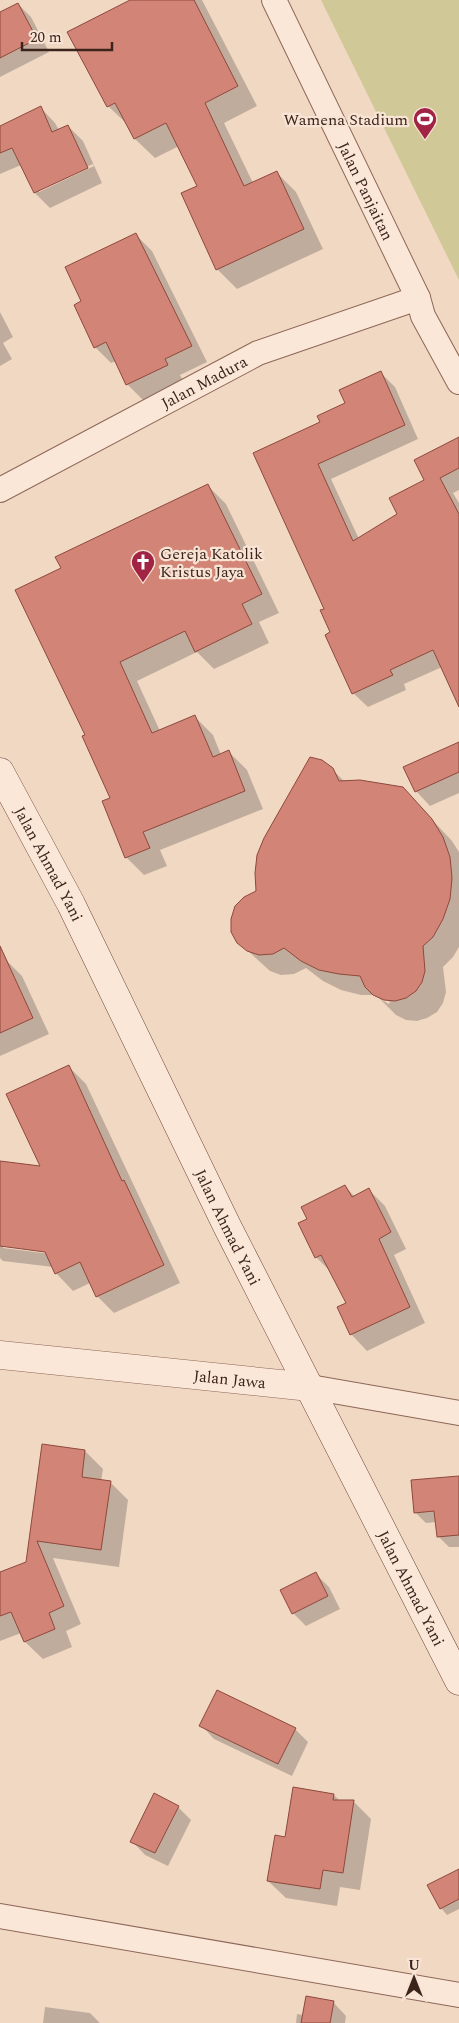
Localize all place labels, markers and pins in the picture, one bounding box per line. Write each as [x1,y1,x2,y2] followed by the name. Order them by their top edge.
[412,106,438,140] sports icon: Wamena Stadium
[283,108,408,132] place label: Wamena Stadium
[160,542,263,584] place label: Gereja Katolik Kristus Jaya
[130,549,156,583] church icon: Gereja Katolik Kristus Jaya

